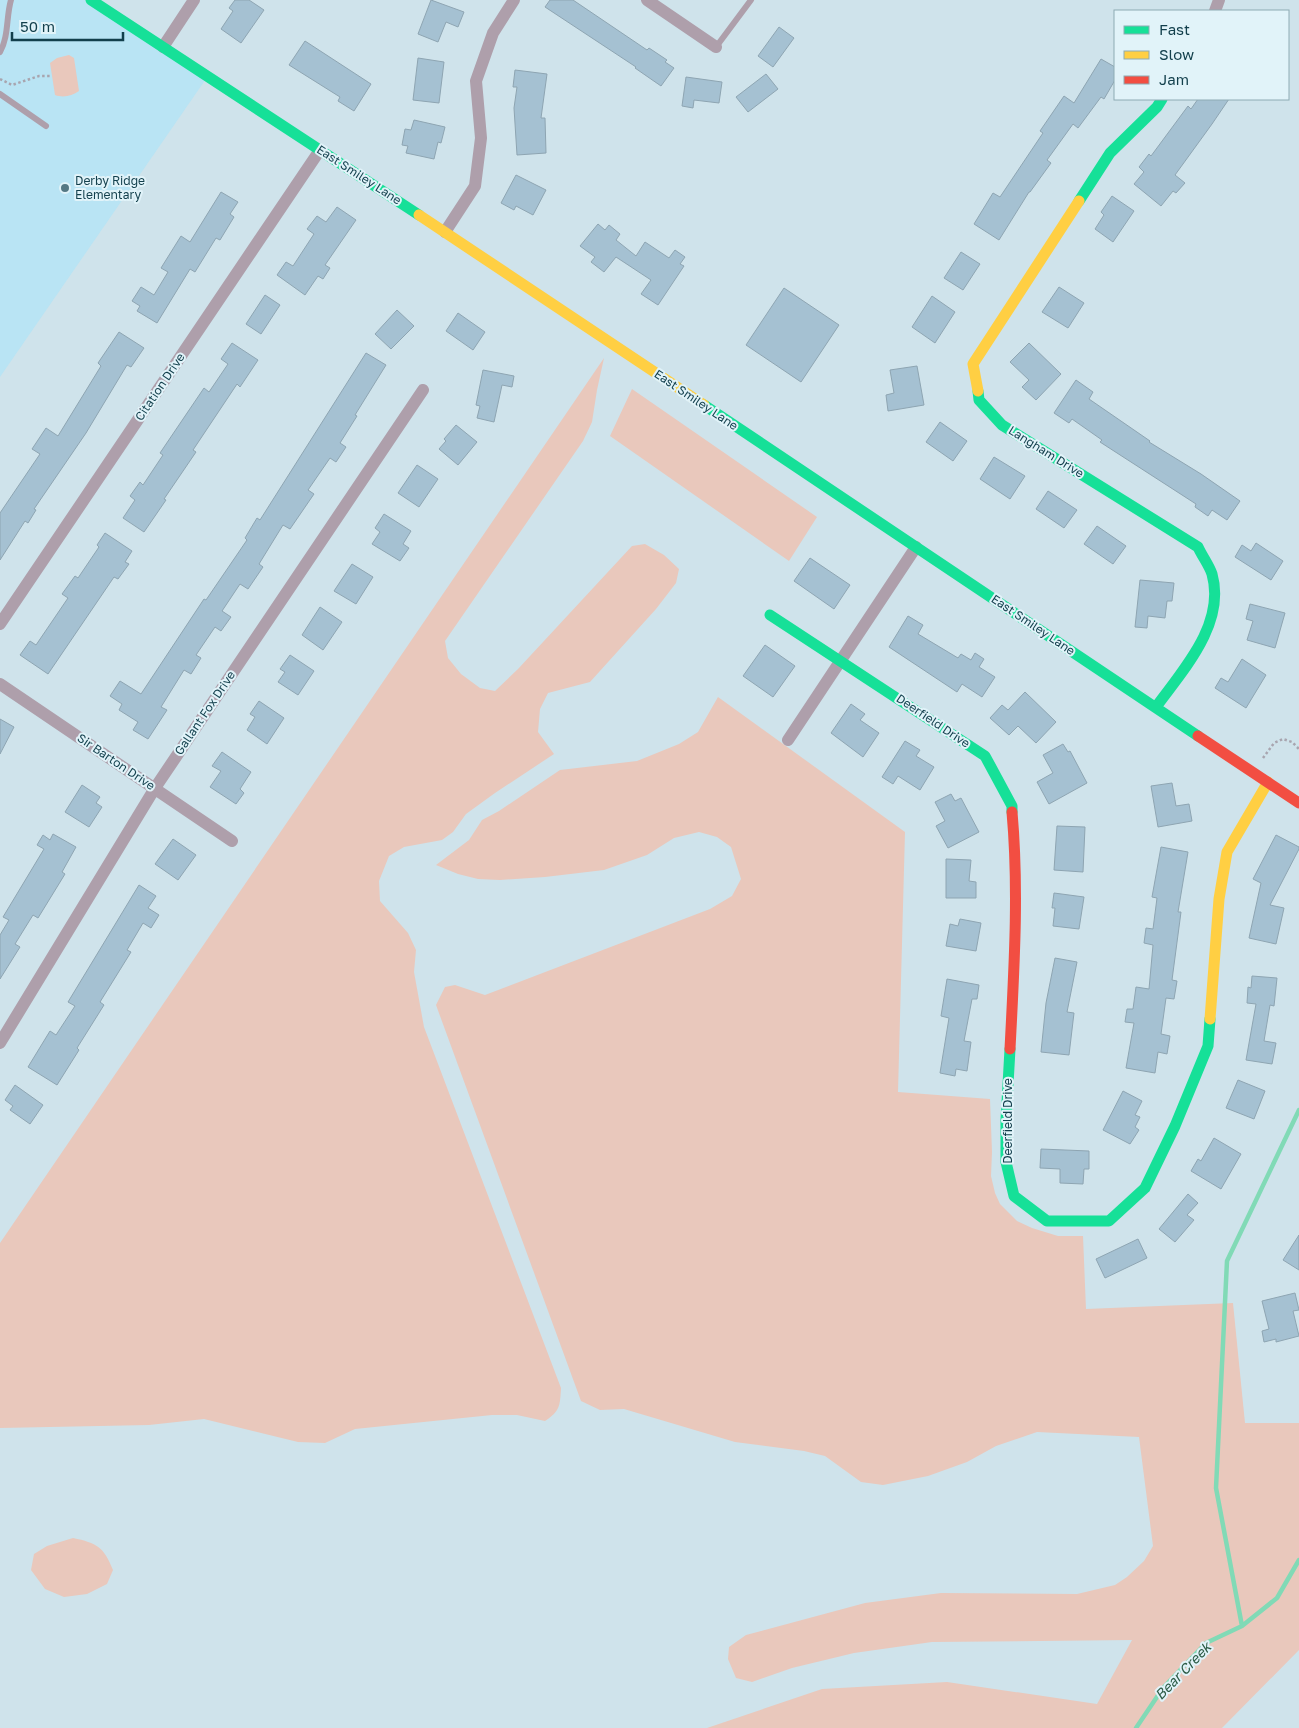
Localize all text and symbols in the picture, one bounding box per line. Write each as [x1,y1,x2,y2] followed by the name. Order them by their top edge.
[12,10,124,42] scale bar
[1114,10,1289,100] legend
[20,17,55,35] text: 50 m
[1159,20,1190,38] text: Fast
[1159,45,1194,63] text: Slow
[1159,70,1189,88] text: Jam
[314,142,404,208] street label: East Smiley Lane
[75,173,145,202] place label: Derby Ridge Elementary
[59,182,71,194] marker: Derby Ridge Elementary
[132,350,188,423] street label: Citation Drive
[652,366,741,433] street label: East Smiley Lane
[1006,422,1087,481] street label: Langham Drive
[989,591,1078,658] street label: East Smiley Lane
[171,668,238,758] street label: Gallant Fox Drive
[894,690,973,751] street label: Deerfield Drive
[75,730,158,793] street label: Sir Barton Drive
[1000,1078,1015,1164] street label: Deerfield Drive
[1151,1637,1216,1703] water label: Bear Creek

